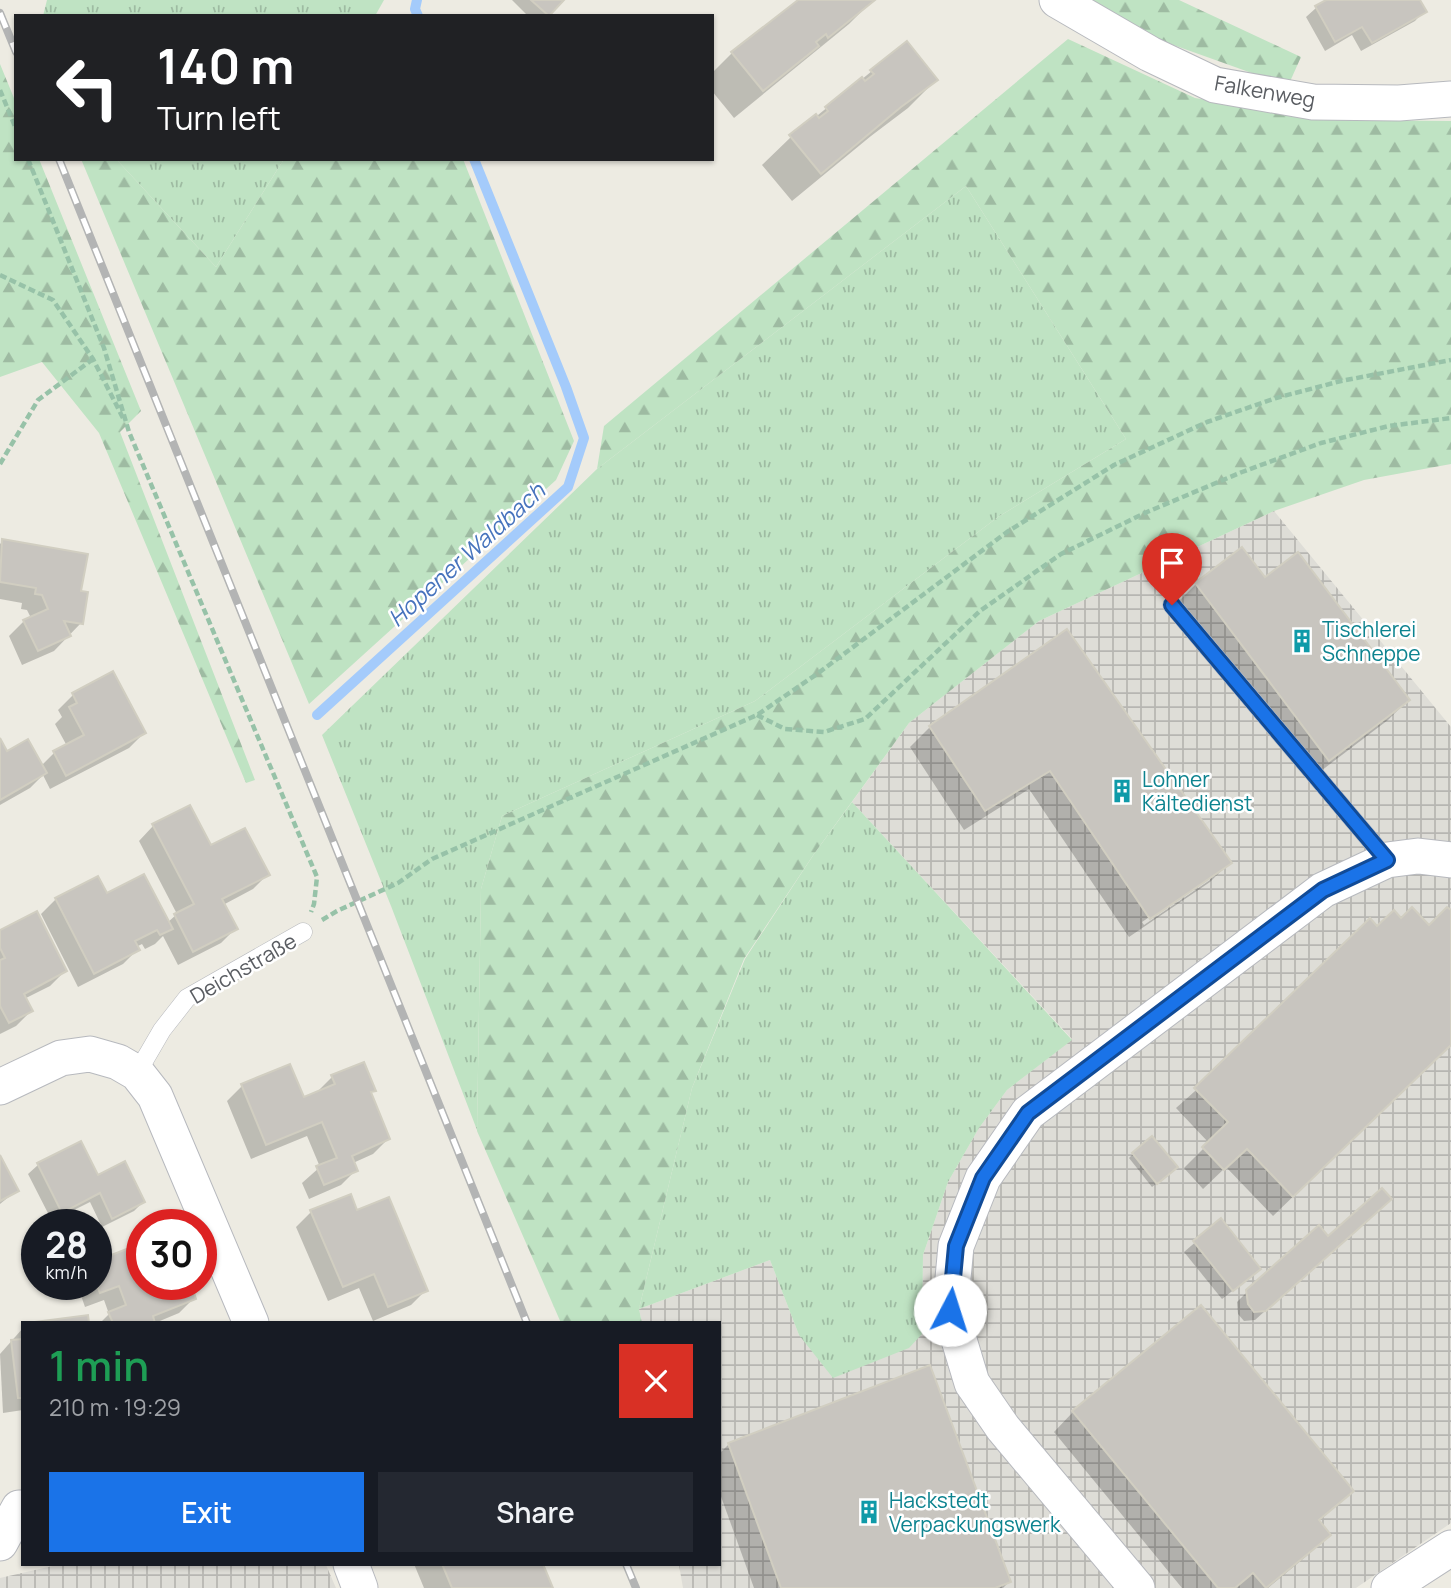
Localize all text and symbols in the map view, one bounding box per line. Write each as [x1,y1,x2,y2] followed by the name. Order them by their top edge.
[157,32,294,99] text: 140 m
[42,42,133,133] icon: left
[1212,68,1318,114] street label: Falkenweg
[157,96,281,140] text: Turn left
[381,474,552,633] water label: Hopener Waldbach
[1142,533,1202,605] pin
[1153,544,1191,582] icon: arrive
[1322,615,1421,667] place label: Tischlerei Schneppe
[1288,627,1316,655] building icon: Tischlerei Schneppe
[1142,765,1253,817] place label: Lohner Kältedienst
[1108,777,1136,805] building icon: Lohner Kältedienst
[185,926,301,1010] street label: Deichstraße
[126,1209,217,1300] speed limit sign: 30
[45,1221,88,1269] text: 28
[46,1260,87,1284] text: km/h
[913,1273,987,1347] position arrow
[49,1336,149,1394] text: 1 min
[619,1344,693,1418] button: close
[49,1391,181,1423] text: 210 m · 19:29
[49,1472,364,1552] button: Exit
[378,1472,693,1552] button: Share
[889,1486,1061,1538] place label: Hackstedt Verpackungswerk
[855,1498,883,1526] building icon: Hackstedt Verpackungswerk

